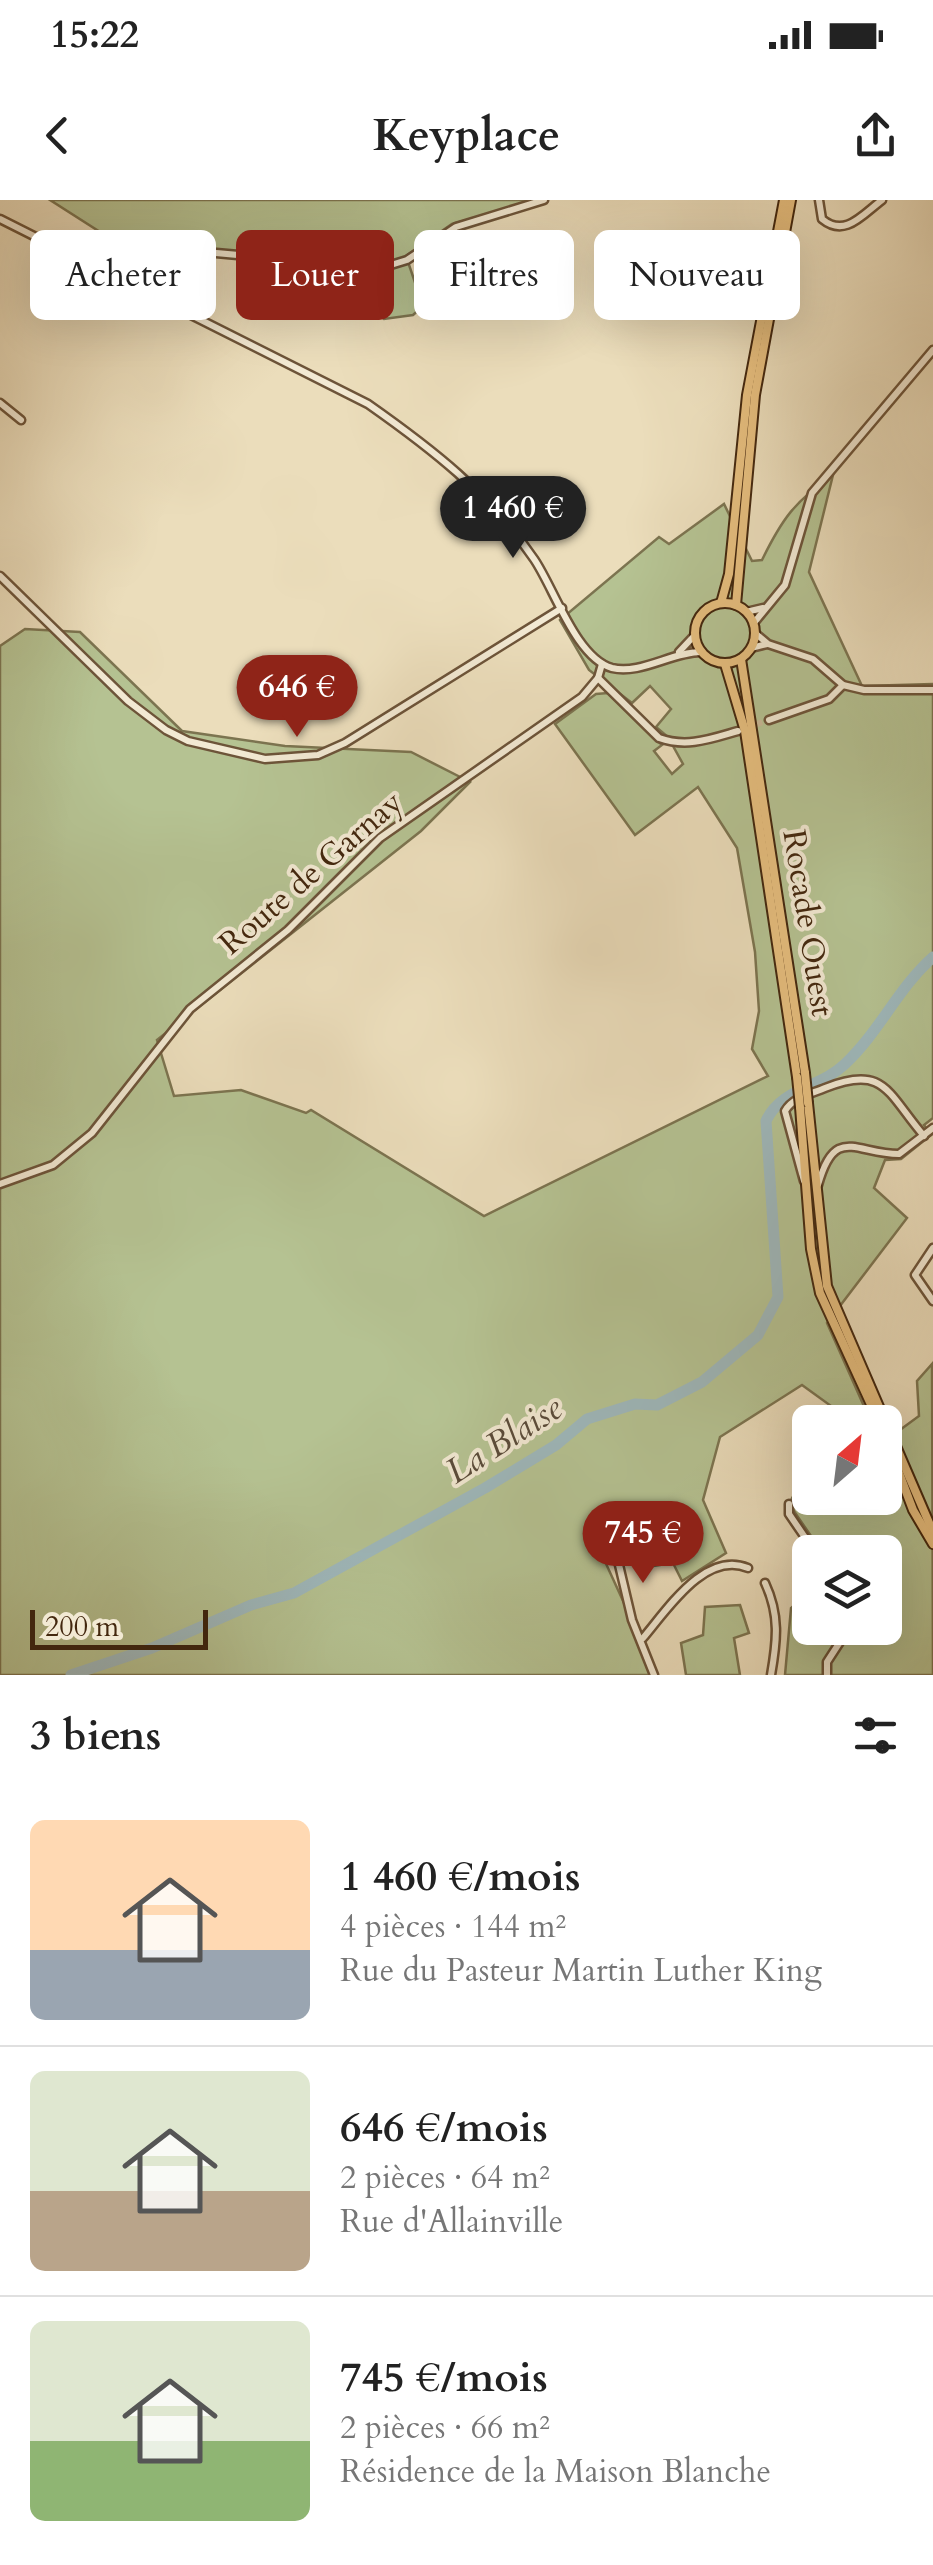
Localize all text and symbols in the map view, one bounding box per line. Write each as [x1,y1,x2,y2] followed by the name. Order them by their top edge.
[50,9,139,61] text: 15:22
[373,105,560,166] text: Keyplace
[30,108,85,163] icon: back
[848,108,903,163] icon: share
[30,230,216,320] chip: Acheter
[236,230,394,320] chip: Louer
[414,230,574,320] chip: Filtres
[594,230,800,320] chip: Nouveau
[421,476,605,561] pin: 1 460 €
[462,486,564,530] text: 1 460 €
[227,655,367,740] pin: 646 €
[259,665,335,709] text: 646 €
[210,781,412,965] street label: Route de Garnay
[772,826,844,1020] street label: Rocade Ouest
[436,1384,572,1496] water label: La Blaise
[792,1405,902,1515] north arrow
[792,1405,902,1645] map controls
[573,1501,713,1586] pin: 745 €
[605,1511,681,1555] text: 745 €
[792,1535,902,1645] button: layers
[30,1605,208,1650] scale bar
[45,1608,119,1646] text: 200 m
[30,1707,161,1764] text: 3 biens
[848,1708,903,1763] icon: filters
[340,1848,581,1905] text: 1 460 €/mois
[110,1860,230,1980] icon: home
[340,1905,566,1949] text: 4 pièces · 144 m²
[340,1949,822,1993] text: Rue du Pasteur Martin Luther King
[340,2099,548,2156] text: 646 €/mois
[110,2111,230,2231] icon: home
[340,2156,550,2200] text: 2 pièces · 64 m²
[340,2200,563,2244] text: Rue d'Allainville
[340,2349,548,2406] text: 745 €/mois
[110,2361,230,2481] icon: home
[340,2406,550,2450] text: 2 pièces · 66 m²
[340,2450,771,2494] text: Résidence de la Maison Blanche

